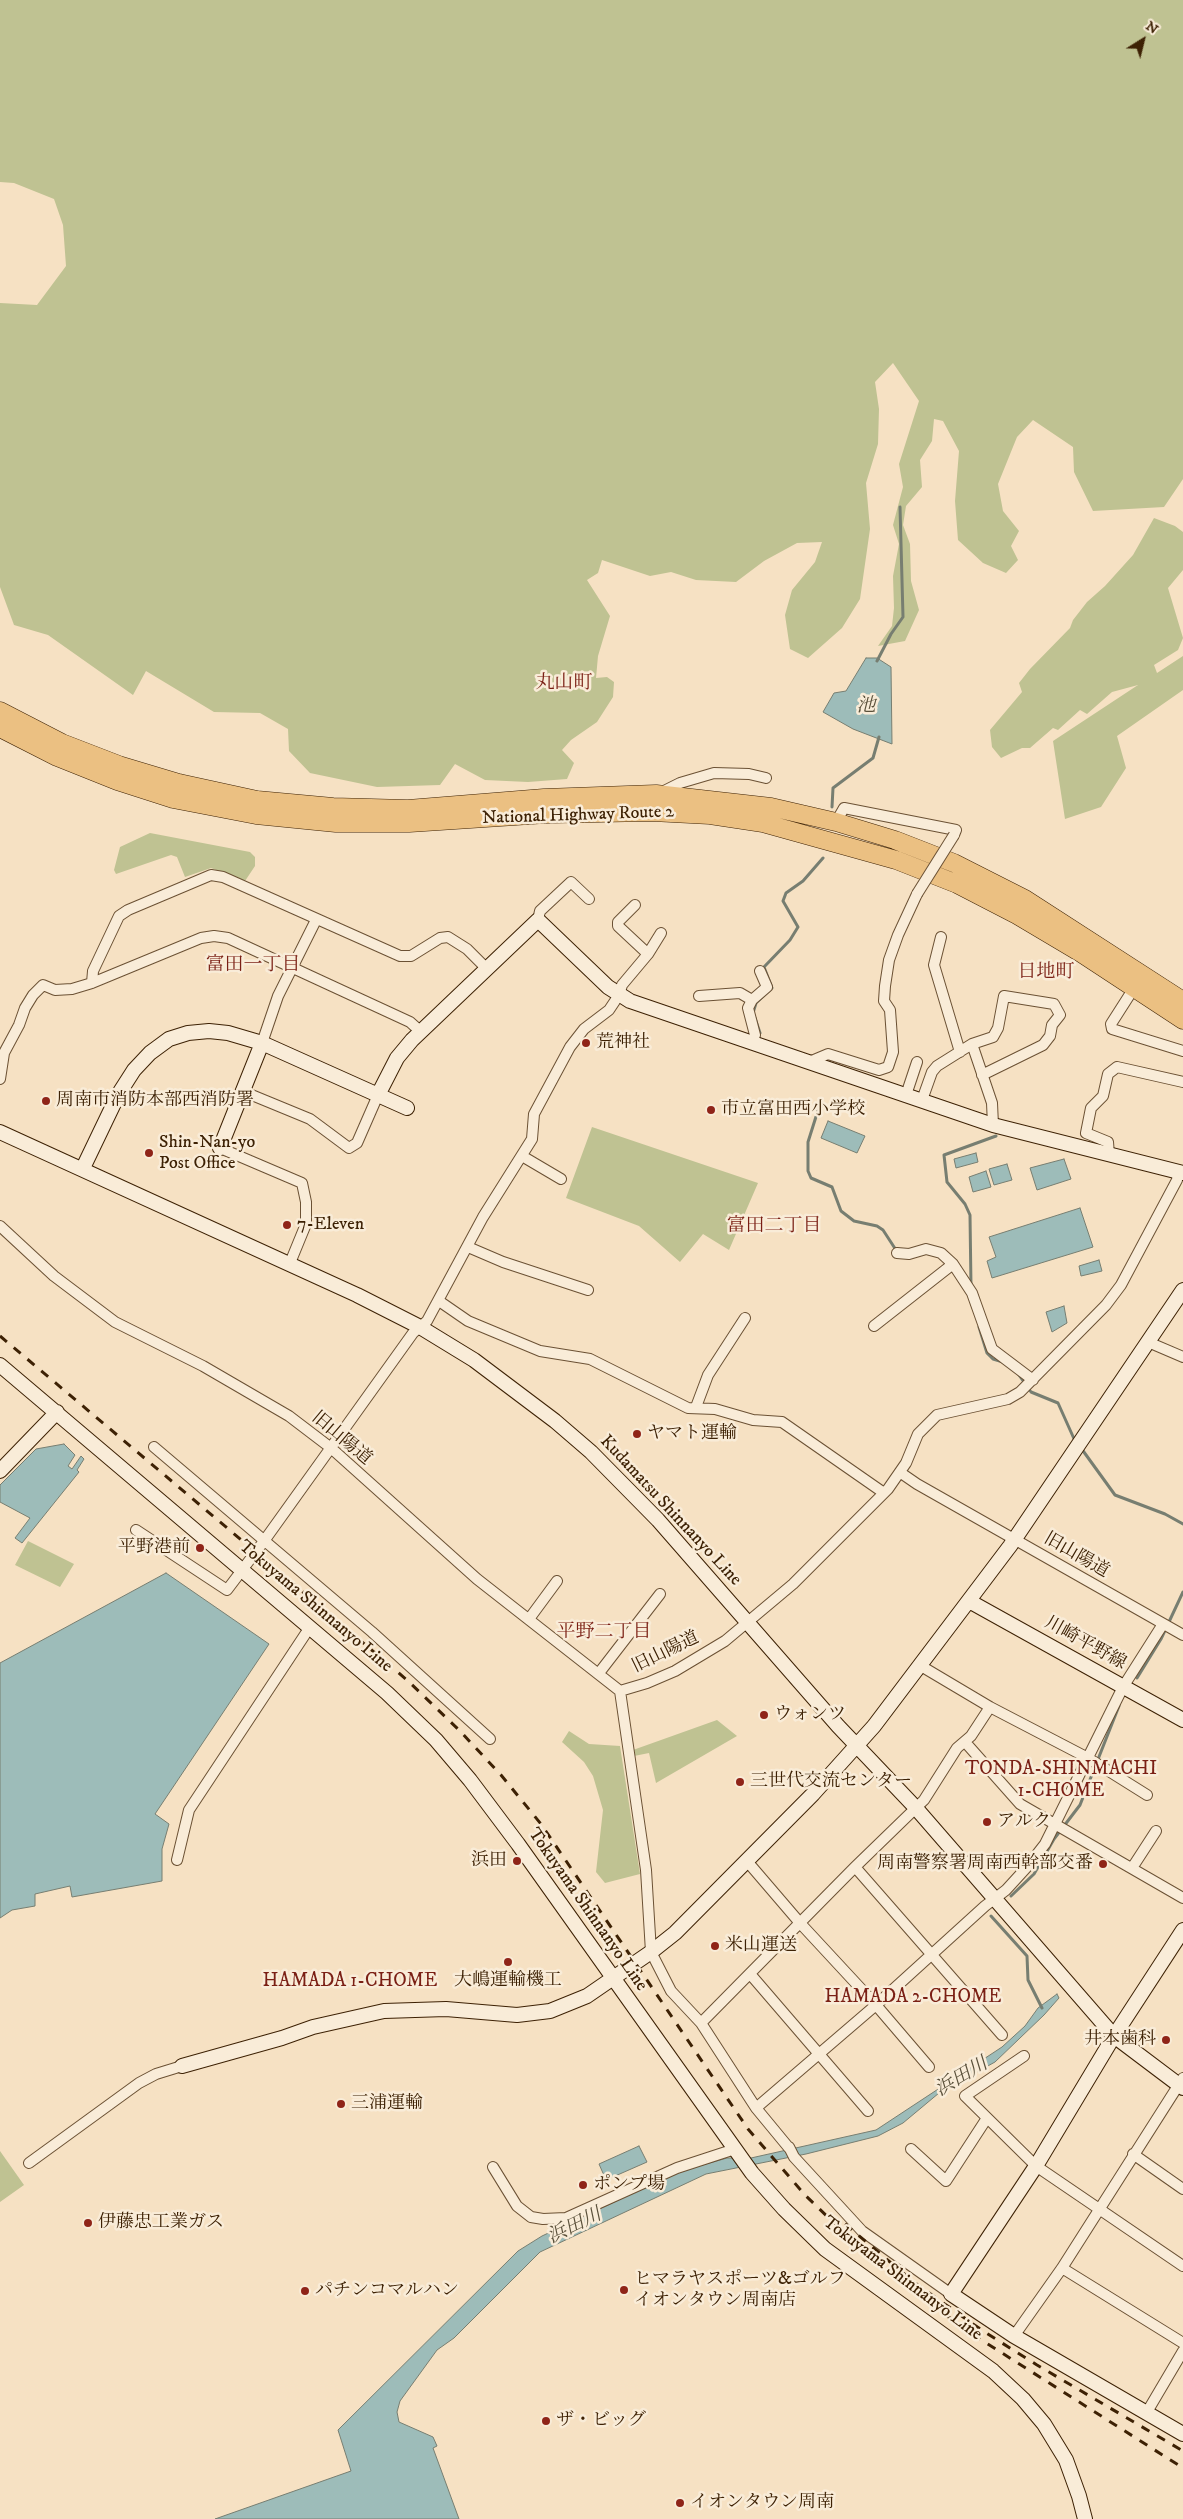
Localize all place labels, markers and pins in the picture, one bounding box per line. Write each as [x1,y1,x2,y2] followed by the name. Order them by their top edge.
[596,1032,650,1054] place label: 荒神社
[580,1037,592,1049] marker: 荒神社
[56,1090,254,1112] place label: 周南市消防本部西消防署
[40,1095,52,1107] marker: 周南市消防本部西消防署
[721,1099,865,1121] place label: 市立富田西小学校
[705,1104,717,1116] marker: 市立富田西小学校
[159,1132,255,1174] place label: Shin-Nan-yo Post Office
[143,1147,155,1159] marker: Shin-Nan-yo Post Office
[297,1214,364,1236] place label: 7-Eleven
[281,1219,293,1231] marker: 7-Eleven
[647,1423,737,1445] place label: ヤマト運輸
[631,1428,643,1440] marker: ヤマト運輸
[118,1537,190,1559] place label: 平野港前
[194,1542,206,1554] marker: 平野港前
[774,1704,846,1726] place label: ウォンツ
[758,1709,770,1721] marker: ウォンツ
[750,1771,912,1793] place label: 三世代交流センター
[734,1776,746,1788] marker: 三世代交流センター
[997,1811,1051,1833] place label: アルク
[981,1816,993,1828] marker: アルク
[471,1850,507,1872] place label: 浜田
[877,1853,1093,1875] place label: 周南警察署周南西幹部交番
[511,1855,523,1867] marker: 浜田
[1097,1858,1109,1870] marker: 周南警察署周南西幹部交番
[725,1935,797,1957] place label: 米山運送
[709,1940,721,1952] marker: 米山運送
[502,1956,514,1968] marker: 大嶋運輸機工
[454,1970,562,1992] place label: 大嶋運輸機工
[1084,2029,1156,2051] place label: 井本歯科
[1160,2034,1172,2046] marker: 井本歯科
[351,2093,423,2115] place label: 三浦運輸
[335,2098,347,2110] marker: 三浦運輸
[593,2174,665,2196] place label: ポンプ場
[577,2179,589,2191] marker: ポンプ場
[98,2212,224,2234] place label: 伊藤忠工業ガス
[82,2217,94,2229] marker: 伊藤忠工業ガス
[634,2269,846,2312] place label: ヒマラヤスポーツ&ゴルフ イオンタウン周南店
[315,2280,459,2302] place label: パチンコマルハン
[618,2284,630,2296] marker: ヒマラヤスポーツ&ゴルフ イオンタウン周南店
[299,2285,311,2297] marker: パチンコマルハン
[556,2410,646,2432] place label: ザ・ビッグ
[540,2415,552,2427] marker: ザ・ビッグ
[690,2492,834,2514] place label: イオンタウン周南
[674,2497,686,2509] marker: イオンタウン周南

